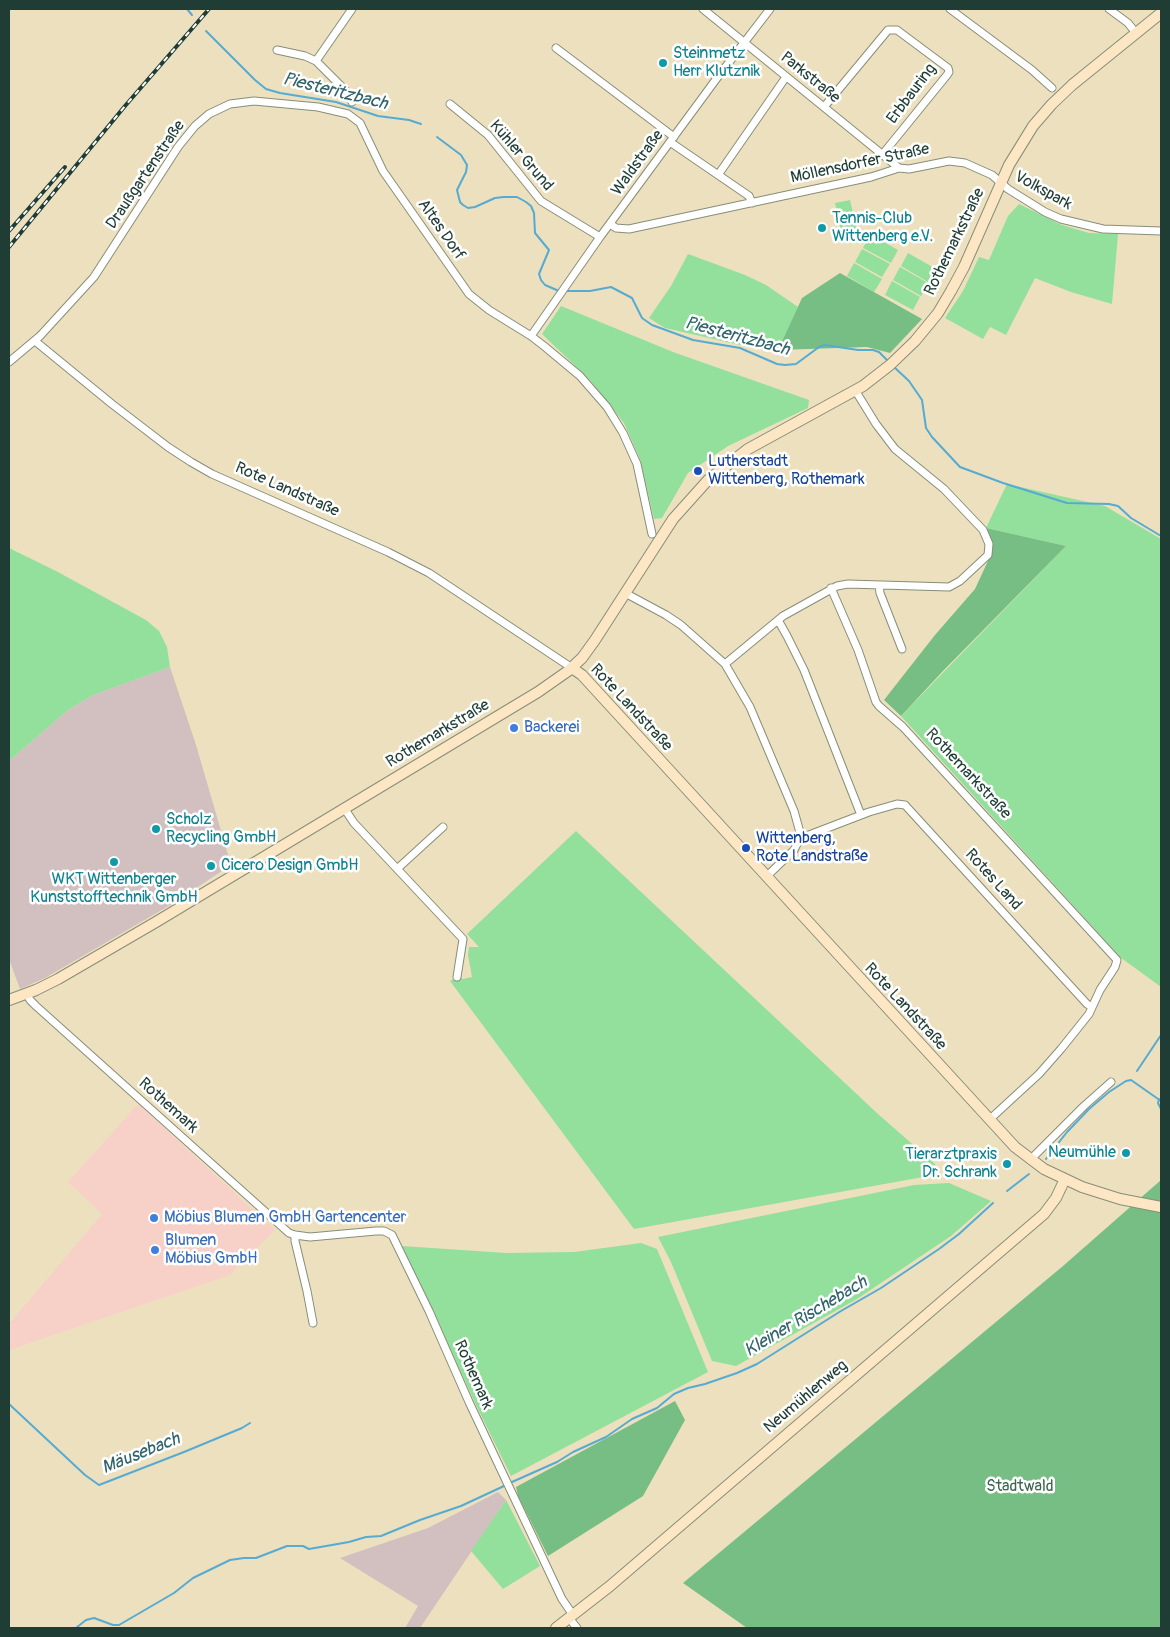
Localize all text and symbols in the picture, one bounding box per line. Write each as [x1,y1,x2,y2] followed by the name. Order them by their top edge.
[673,44,760,82] place label: Steinmetz Herr Klutznik
[776,48,844,108] street label: Parkstraße
[657,57,669,69] marker: Steinmetz Herr Klutznik
[883,60,941,128] street label: Erbbauring
[280,69,390,115] water label: Piesteritzbach
[103,117,189,233] street label: Draußgartenstraße
[485,117,557,195] street label: Kühler Grund
[608,127,668,199] street label: Waldstraße
[789,140,931,188] street label: Möllensdorfer Straße
[1011,167,1075,215] street label: Volkspark
[921,185,989,299] street label: Rothemarkstraße
[413,196,469,264] street label: Altes Dorf
[832,209,933,247] place label: Tennis-Club Wittenberg e.V.
[816,222,828,234] marker: Tennis-Club Wittenberg e.V.
[682,313,792,361] water label: Piesteritzbach
[708,452,865,490] place label: Lutherstadt Wittenberg, Rothemark
[232,458,342,522] street label: Rote Landstraße
[692,465,704,477] marker: Lutherstadt Wittenberg, Rothemark
[586,661,676,755] street label: Rote Landstraße
[383,696,493,772] street label: Rothemarkstraße
[524,718,579,738] place label: Backerei
[508,722,520,734] marker: Backerei
[921,725,1015,823] street label: Rothemarkstraße
[166,810,276,848] place label: Scholz Recycling GmbH
[150,823,162,835] marker: Scholz Recycling GmbH
[756,829,868,867] place label: Wittenberg, Rote Landstraße
[740,842,752,854] marker: Wittenberg, Rote Landstraße
[961,845,1025,915] street label: Rotes Land
[108,856,120,868] marker: WKT Wittenberger Kunststofftechnik GmbH
[221,856,358,876] place label: Cicero Design GmbH
[205,860,217,872] marker: Cicero Design GmbH
[30,870,198,908] place label: WKT Wittenberger Kunststofftechnik GmbH
[860,960,950,1054] street label: Rote Landstraße
[134,1074,202,1138] street label: Rothemark
[1048,1143,1116,1163] place label: Neumühle
[905,1145,997,1183] place label: Tierarztpraxis Dr. Schrank
[1120,1147,1132,1159] marker: Neumühle
[1001,1158,1013,1170] marker: Tierarztpraxis Dr. Schrank
[164,1208,406,1228] place label: Möbius Blumen GmbH Gartencenter
[148,1212,160,1224] marker: Möbius Blumen GmbH Gartencenter
[165,1231,257,1269] place label: Blumen Möbius GmbH
[149,1244,161,1256] marker: Blumen Möbius GmbH
[741,1272,871,1362] water label: Kleiner Rischebach
[449,1337,497,1413] street label: Rothemark
[760,1356,852,1438] street label: Neumühlenweg
[99,1429,183,1479] water label: Mäusebach
[986,1477,1054,1497] park label: Stadtwald

